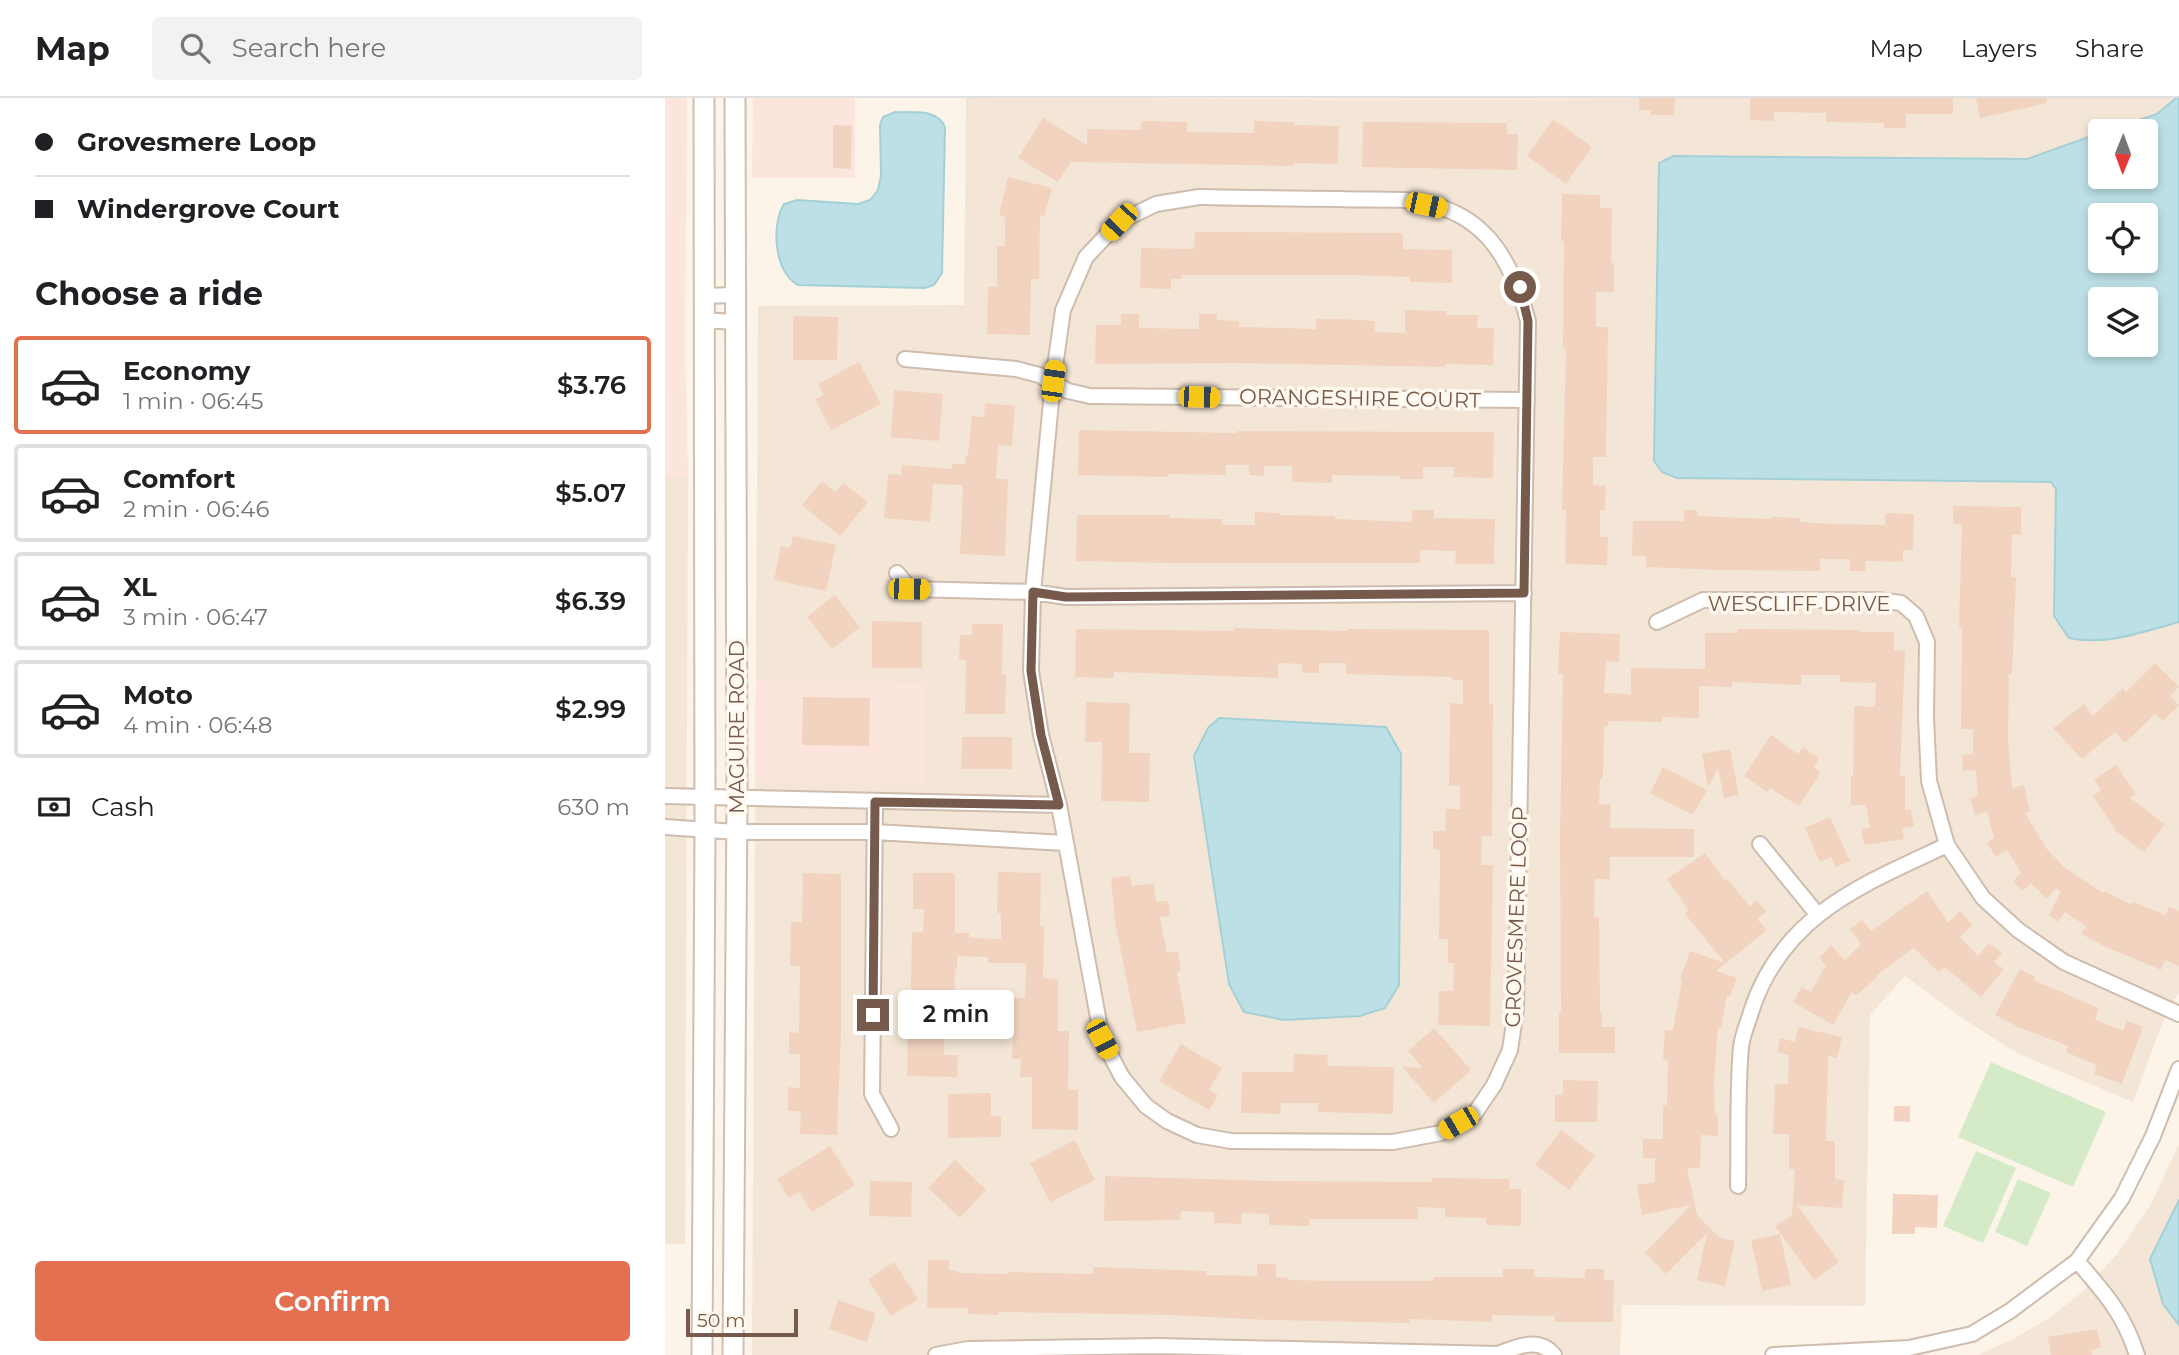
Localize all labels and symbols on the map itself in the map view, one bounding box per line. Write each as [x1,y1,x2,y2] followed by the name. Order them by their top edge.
[2088,119,2158,189] north arrow
[1404,190,1449,220] car
[1097,199,1142,245] car
[1504,271,1536,303] route start
[1040,359,1067,403] car
[1239,383,1481,413] street label: ORANGESHIRE COURT
[1178,386,1221,408] car
[888,578,931,600] car
[1708,591,1890,616] street label: WESCLIFF DRIVE
[724,640,749,814] street label: MAGUIRE ROAD
[1500,806,1532,1028] street label: GROVESMERE LOOP
[897,990,1013,1040] callout: 2 min
[857,999,889,1031] route end
[1083,1016,1122,1062] car
[1435,1103,1482,1143] car
[686,1306,798,1338] scale bar

